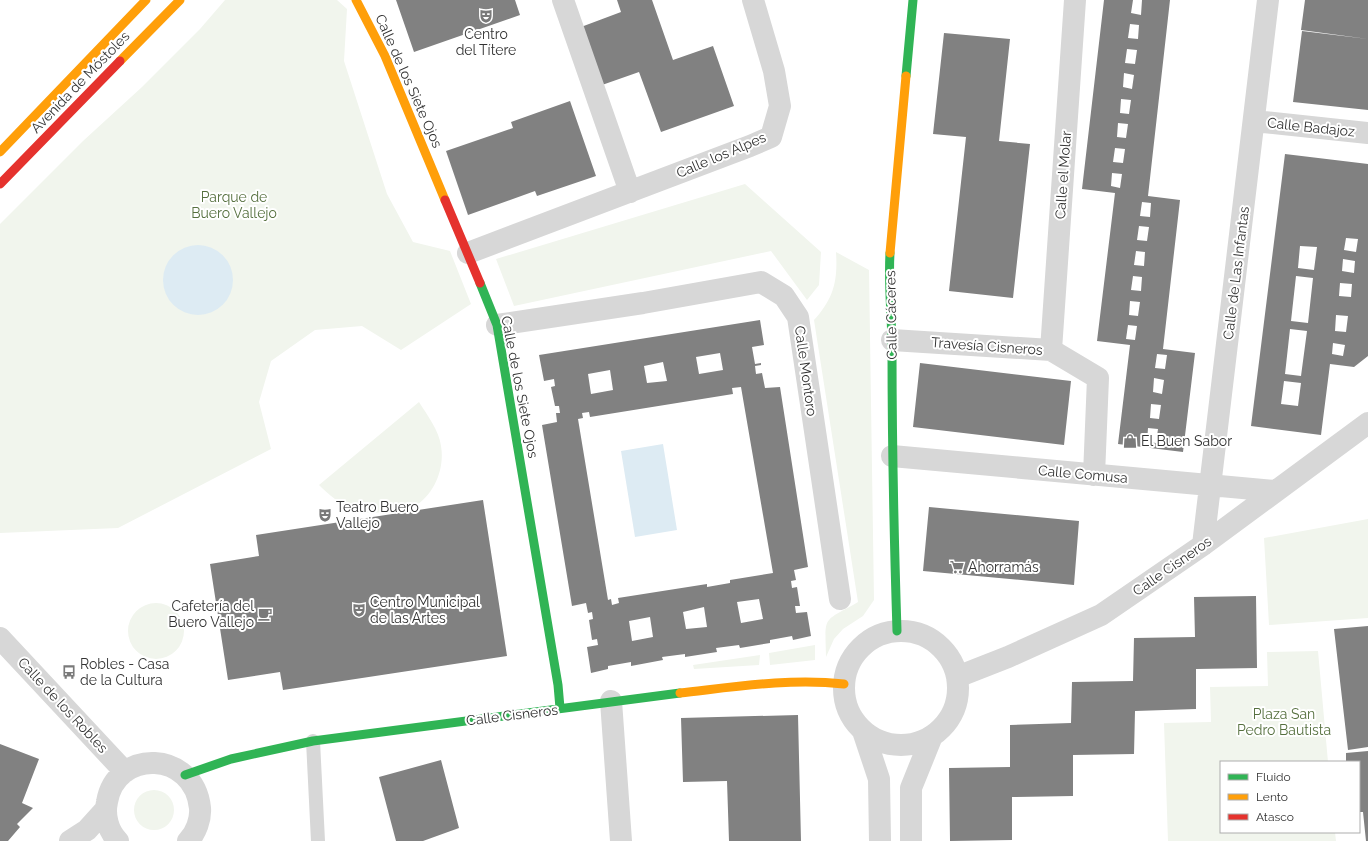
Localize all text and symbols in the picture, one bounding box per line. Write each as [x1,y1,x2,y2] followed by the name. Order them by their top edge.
[478,8,494,24] theatre icon: Centro del Títere
[372,12,446,150] street label: Calle de los Siete Ojos
[456,26,516,58] place label: Centro del Títere
[27,28,133,136] street label: Avenida de Móstoles
[1266,114,1356,140] street label: Calle Badajoz
[674,129,768,181] street label: Calle los Alpes
[1052,130,1074,220] street label: Calle el Molar
[191,189,277,221] park label: Parque de Buero Vallejo
[1220,205,1252,341] street label: Calle de Las Infantas
[882,270,900,360] street label: Calle Cáceres
[498,315,542,460] street label: Calle de los Siete Ojos
[792,325,820,417] street label: Calle Montoro
[931,334,1043,358] street label: Travesía Cisneros
[1122,433,1138,449] shop icon: El Buen Sabor
[1141,433,1232,449] place label: El Buen Sabor
[1037,462,1129,486] street label: Calle Comusa
[336,499,419,531] place label: Teatro Buero Vallejo
[317,507,333,523] theatre icon: Teatro Buero Vallejo
[1130,533,1215,599] street label: Calle Cisneros
[949,559,965,575] supermarket icon: Ahorramás
[968,559,1039,575] place label: Ahorramás
[370,594,480,626] place label: Centro Municipal de las Artes
[168,598,254,630] place label: Cafetería del Buero Vallejo
[351,602,367,618] theatre icon: Centro Municipal de las Artes
[257,606,273,622] cafe icon: Cafetería del Buero Vallejo
[15,654,111,756] street label: Calle de los Robles
[80,656,169,688] place label: Robles - Casa de la Cultura
[61,664,77,680] bus stop icon: Robles - Casa de la Cultura
[465,701,559,729] street label: Calle Cisneros
[1237,706,1331,738] park label: Plaza San Pedro Bautista
[1220,761,1360,833] legend
[1256,770,1291,784] text: Fluido
[1256,790,1288,804] text: Lento
[1256,810,1294,824] text: Atasco

